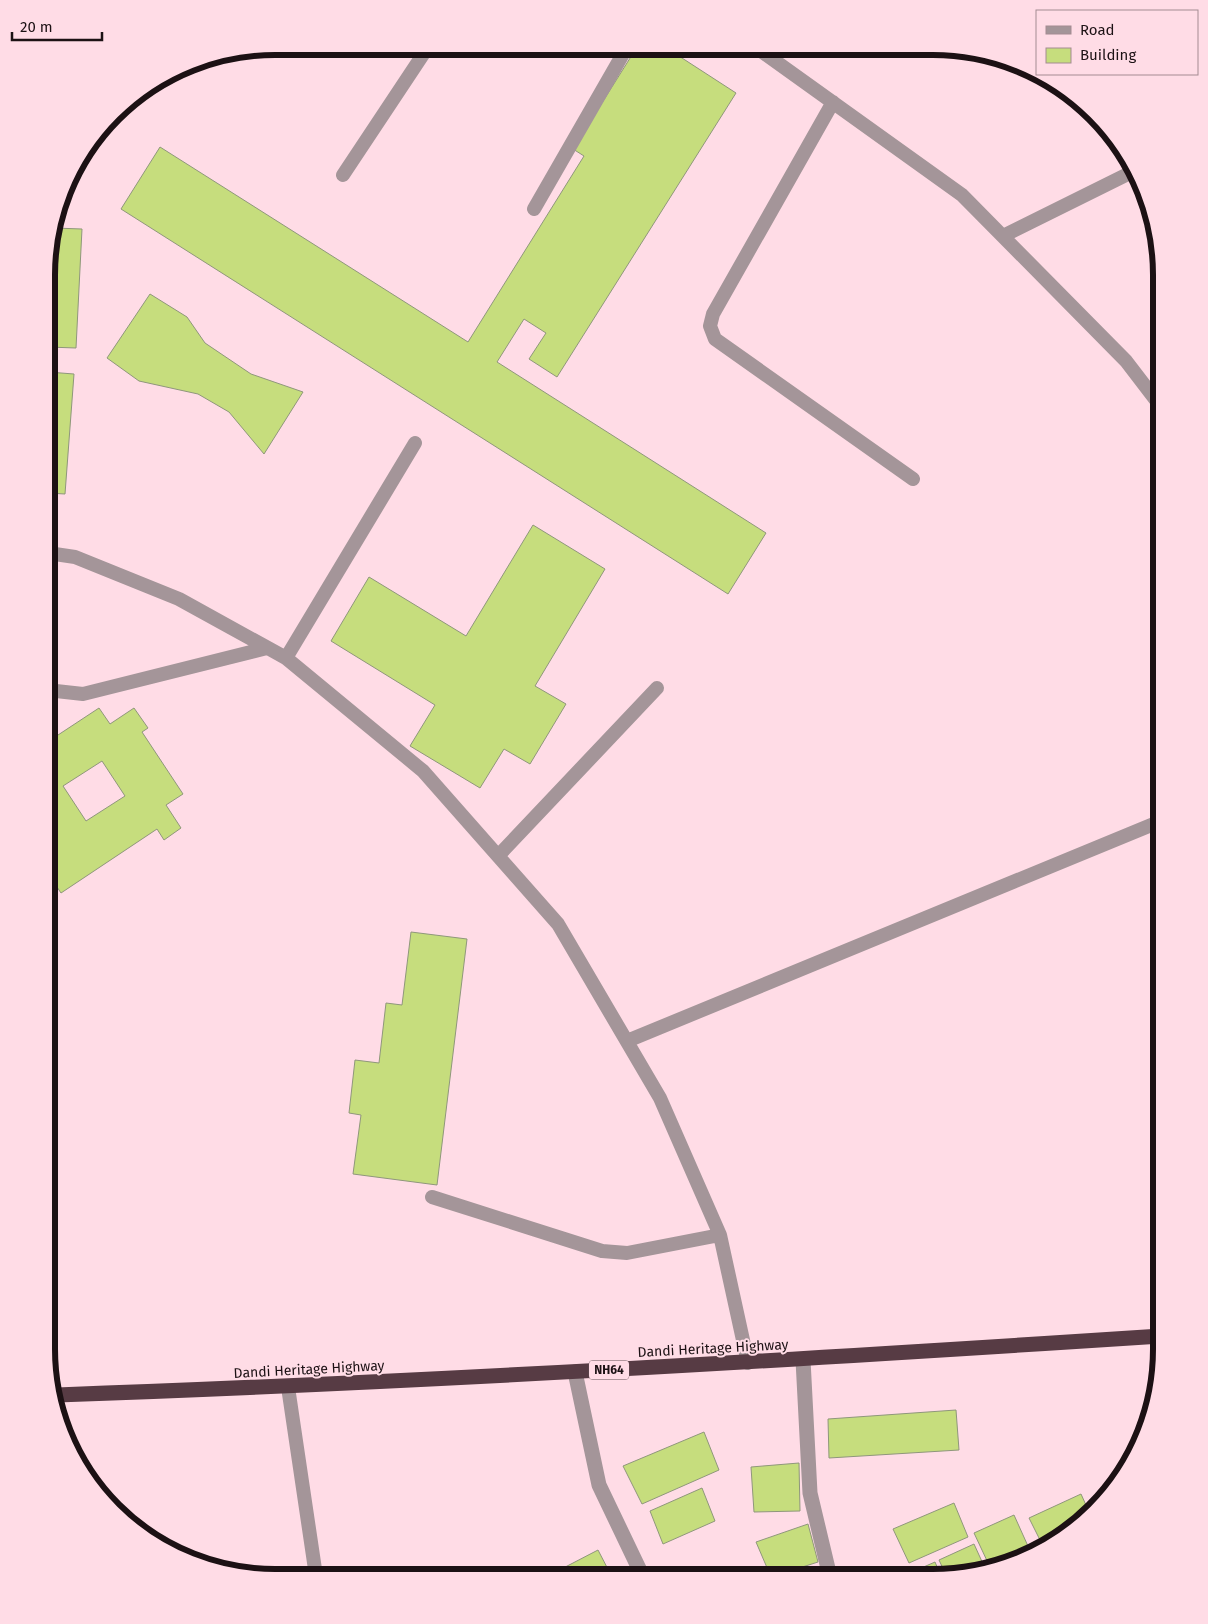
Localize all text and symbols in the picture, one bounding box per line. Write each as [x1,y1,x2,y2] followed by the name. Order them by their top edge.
[12,10,102,42] scale bar
[1036,10,1198,75] legend
[20,18,53,36] text: 20 m
[1080,21,1115,39] text: Road
[1080,46,1136,64] text: Building
[637,1336,789,1361] street label: Dandi Heritage Highway
[233,1357,385,1382] street label: Dandi Heritage Highway
[589,1360,629,1380] road number: NH64

